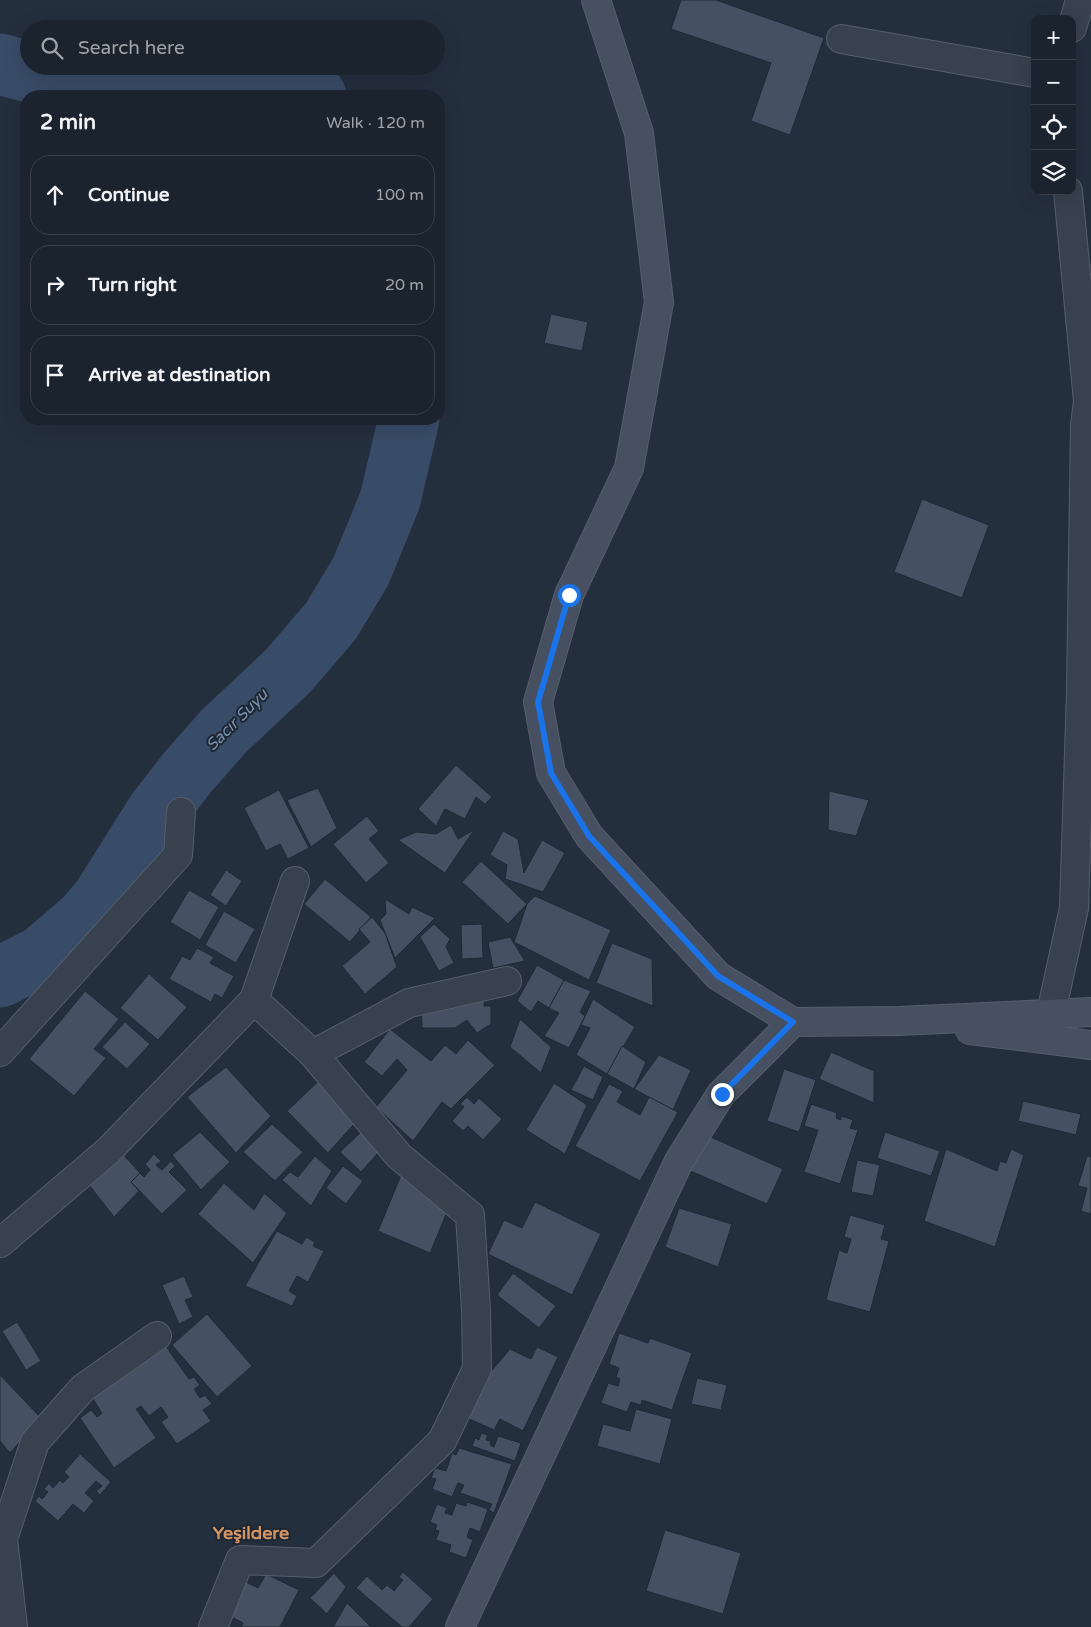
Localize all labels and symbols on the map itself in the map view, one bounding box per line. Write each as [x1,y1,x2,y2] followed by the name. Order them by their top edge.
[558,584,581,607] route start
[202,684,273,755] water label: Sacır Suyu
[711,1083,734,1106] route end
[213,1522,289,1544] district label: Yeşildere

